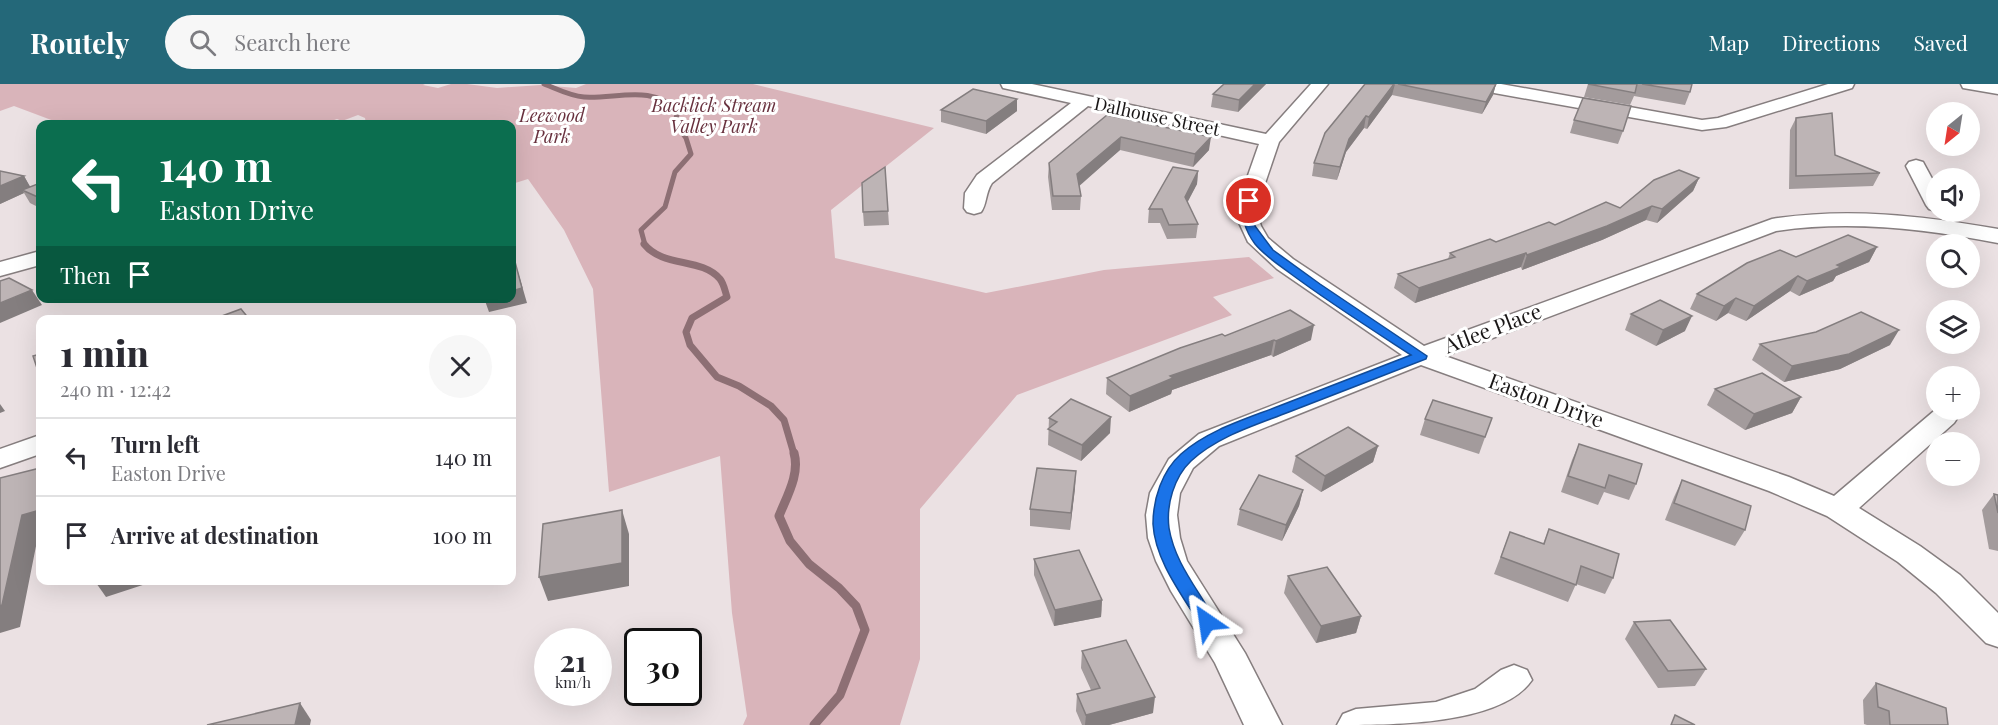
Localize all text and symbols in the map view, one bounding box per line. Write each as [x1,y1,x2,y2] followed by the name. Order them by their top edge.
[165,15,585,69] search box
[30,24,129,61] text: Routely
[186,26,219,59] icon: search
[234,27,351,57] text: Search here
[1708,28,1749,56] text: Map
[1782,28,1880,56] text: Directions
[1913,28,1968,56] text: Saved
[1092,91,1223,141] street label: Dalhouse Street
[651,93,776,138] park label: Backlick Stream Valley Park
[1926,102,1980,156] north arrow
[1926,102,1980,486] map controls
[518,103,586,148] park label: Leewood Park
[159,137,272,193] text: 140 m
[60,144,138,222] icon: left
[1926,168,1980,222] button: sound
[1223,175,1274,226] pin
[1232,184,1265,217] icon: arrive
[159,191,314,227] text: Easton Drive
[1926,234,1980,288] button: search
[123,258,156,291] icon: arrive
[60,260,111,290] text: Then
[1439,296,1545,359] street label: Atlee Place
[1926,300,1980,354] button: layers
[60,328,149,376] text: 1 min
[429,335,492,398] button: close
[1485,365,1608,433] street label: Easton Drive
[1926,366,1980,420] button: +
[60,375,171,402] text: 240 m · 12:42
[111,429,200,459] text: Turn left
[1926,432,1980,486] button: −
[60,441,93,474] icon: left
[435,442,492,472] text: 140 m
[111,459,226,486] text: Easton Drive
[60,519,93,552] icon: arrive
[111,520,319,550] text: Arrive at destination
[432,520,492,550] text: 100 m
[1175,590,1239,654] position arrow
[624,628,702,706] speed limit sign: 30
[559,640,587,680] text: 21
[555,672,591,692] text: km/h

